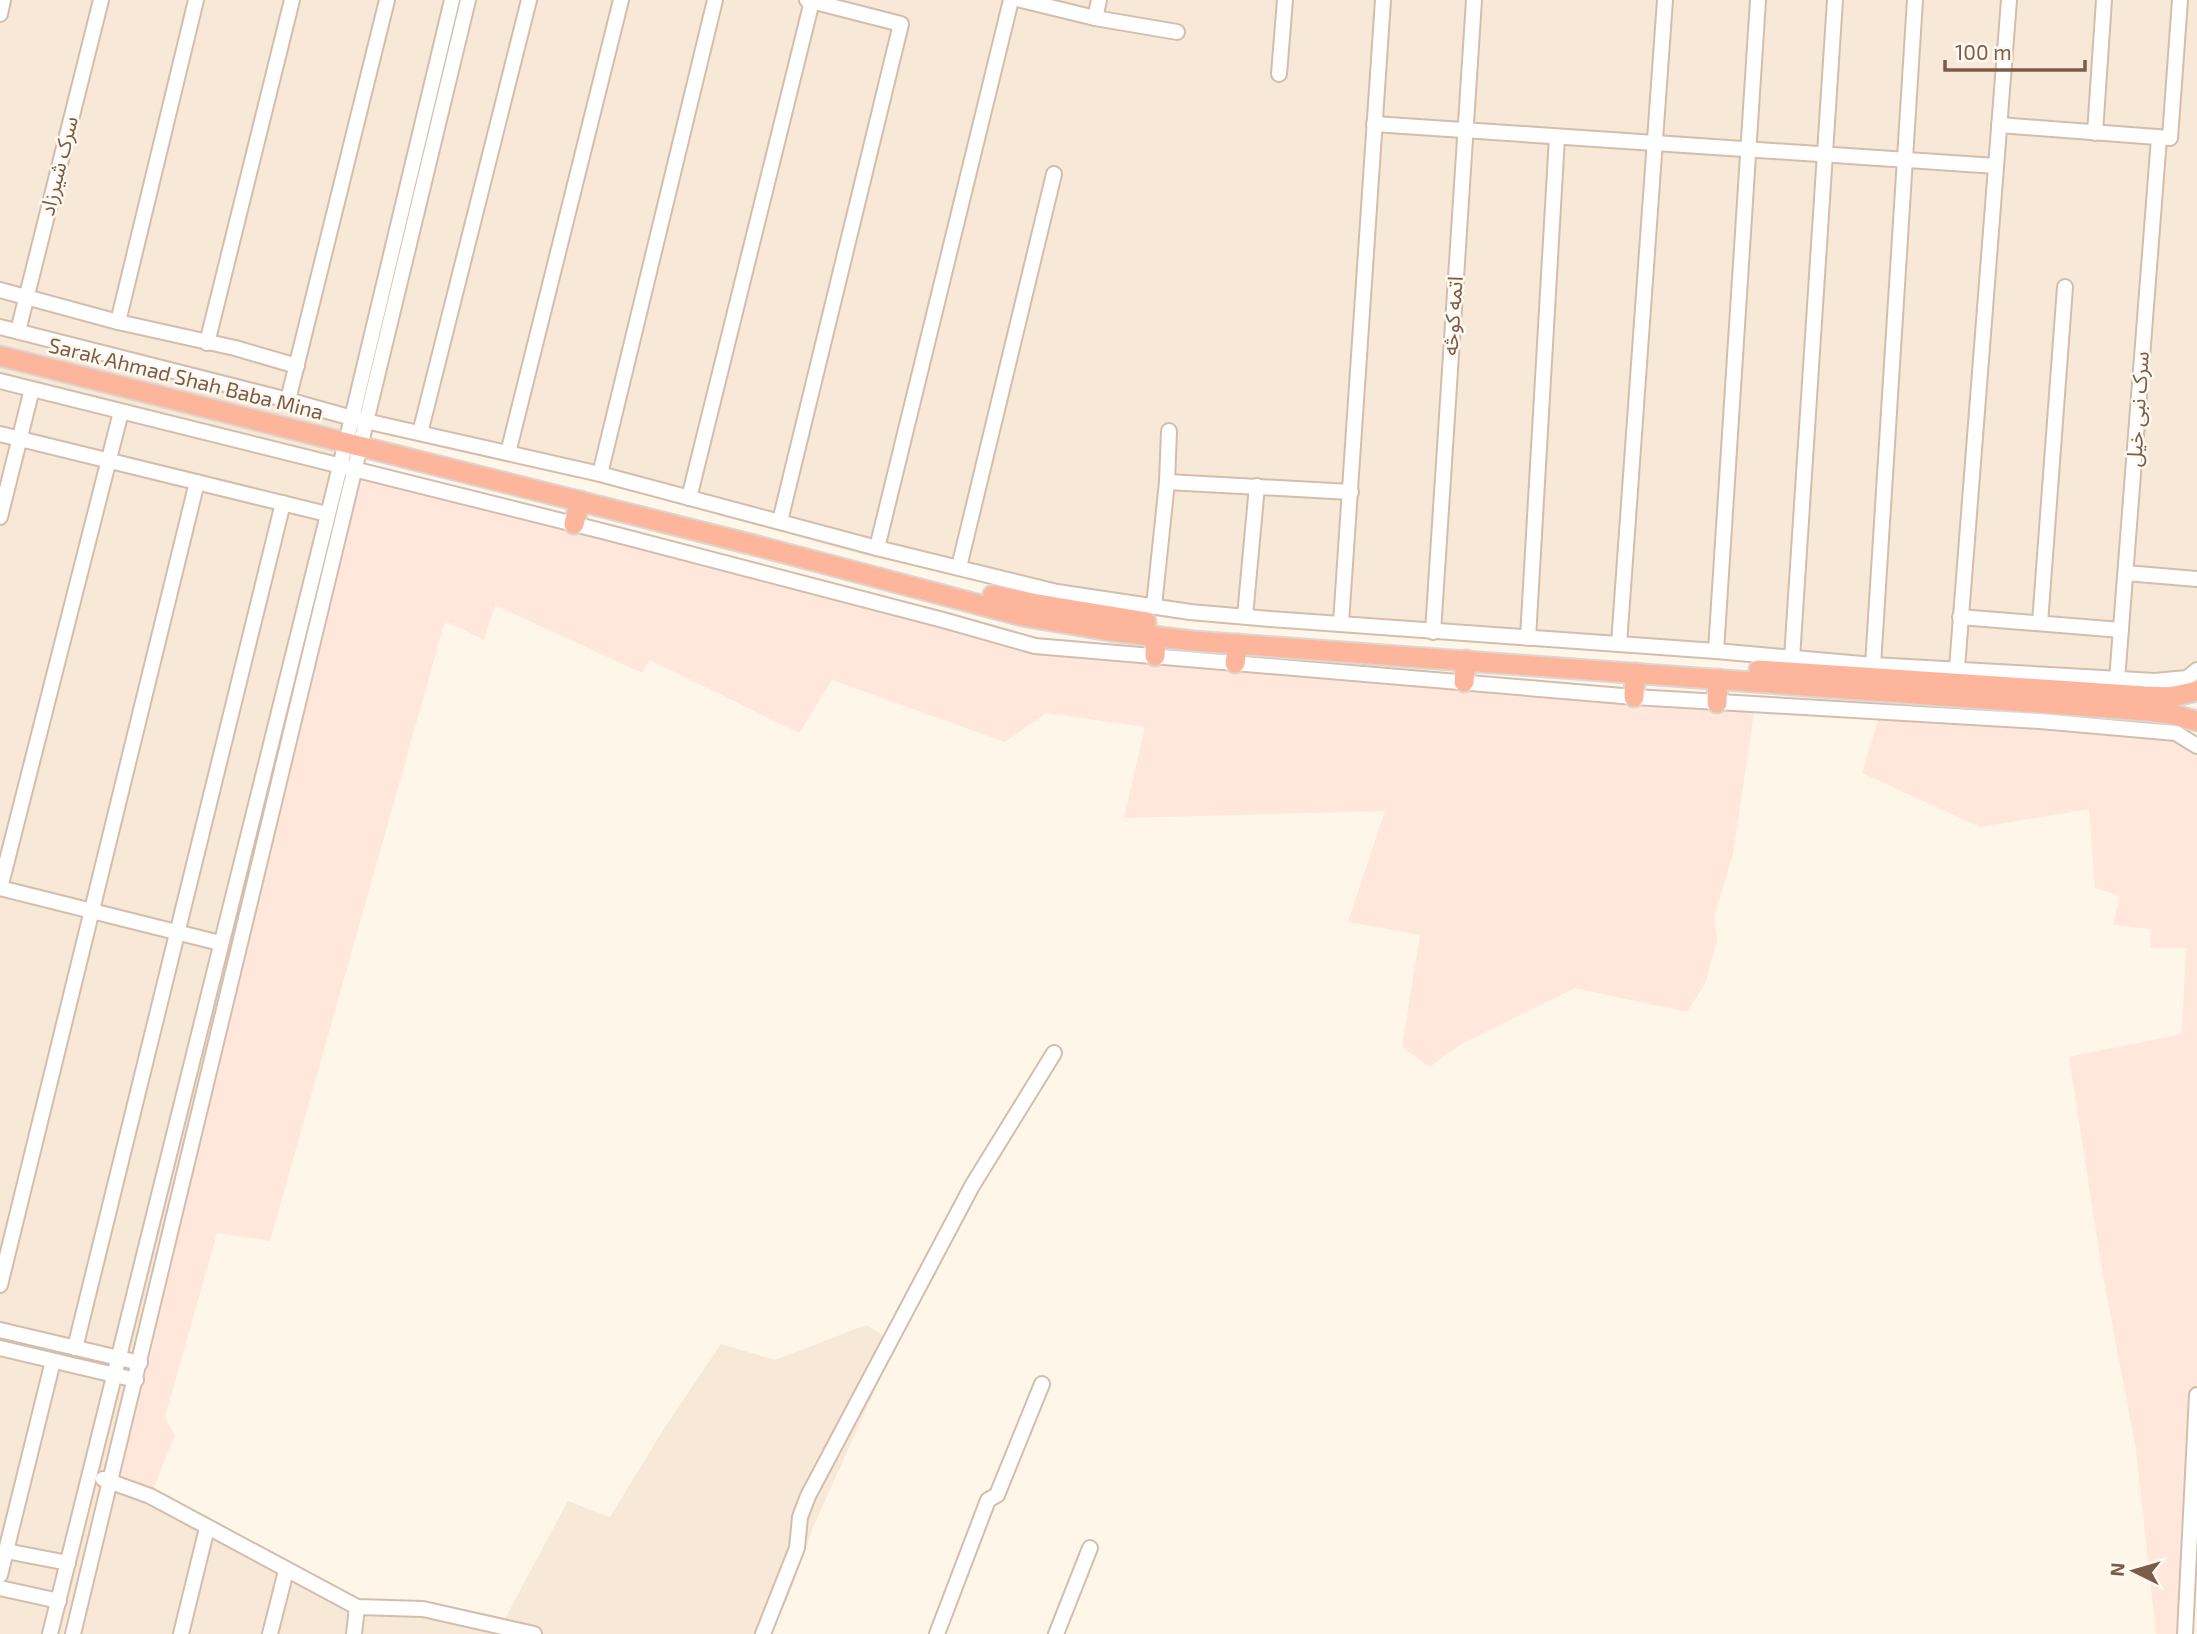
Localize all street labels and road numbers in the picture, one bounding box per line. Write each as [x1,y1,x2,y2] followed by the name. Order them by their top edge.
[33,113,83,218] street label: سرک شیرزاد
[1436,275,1468,356] street label: اتمه کوڅه
[46,331,326,424] street label: Sarak Ahmad Shah Baba Mina
[2120,350,2154,467] street label: سرک نبی خیل

